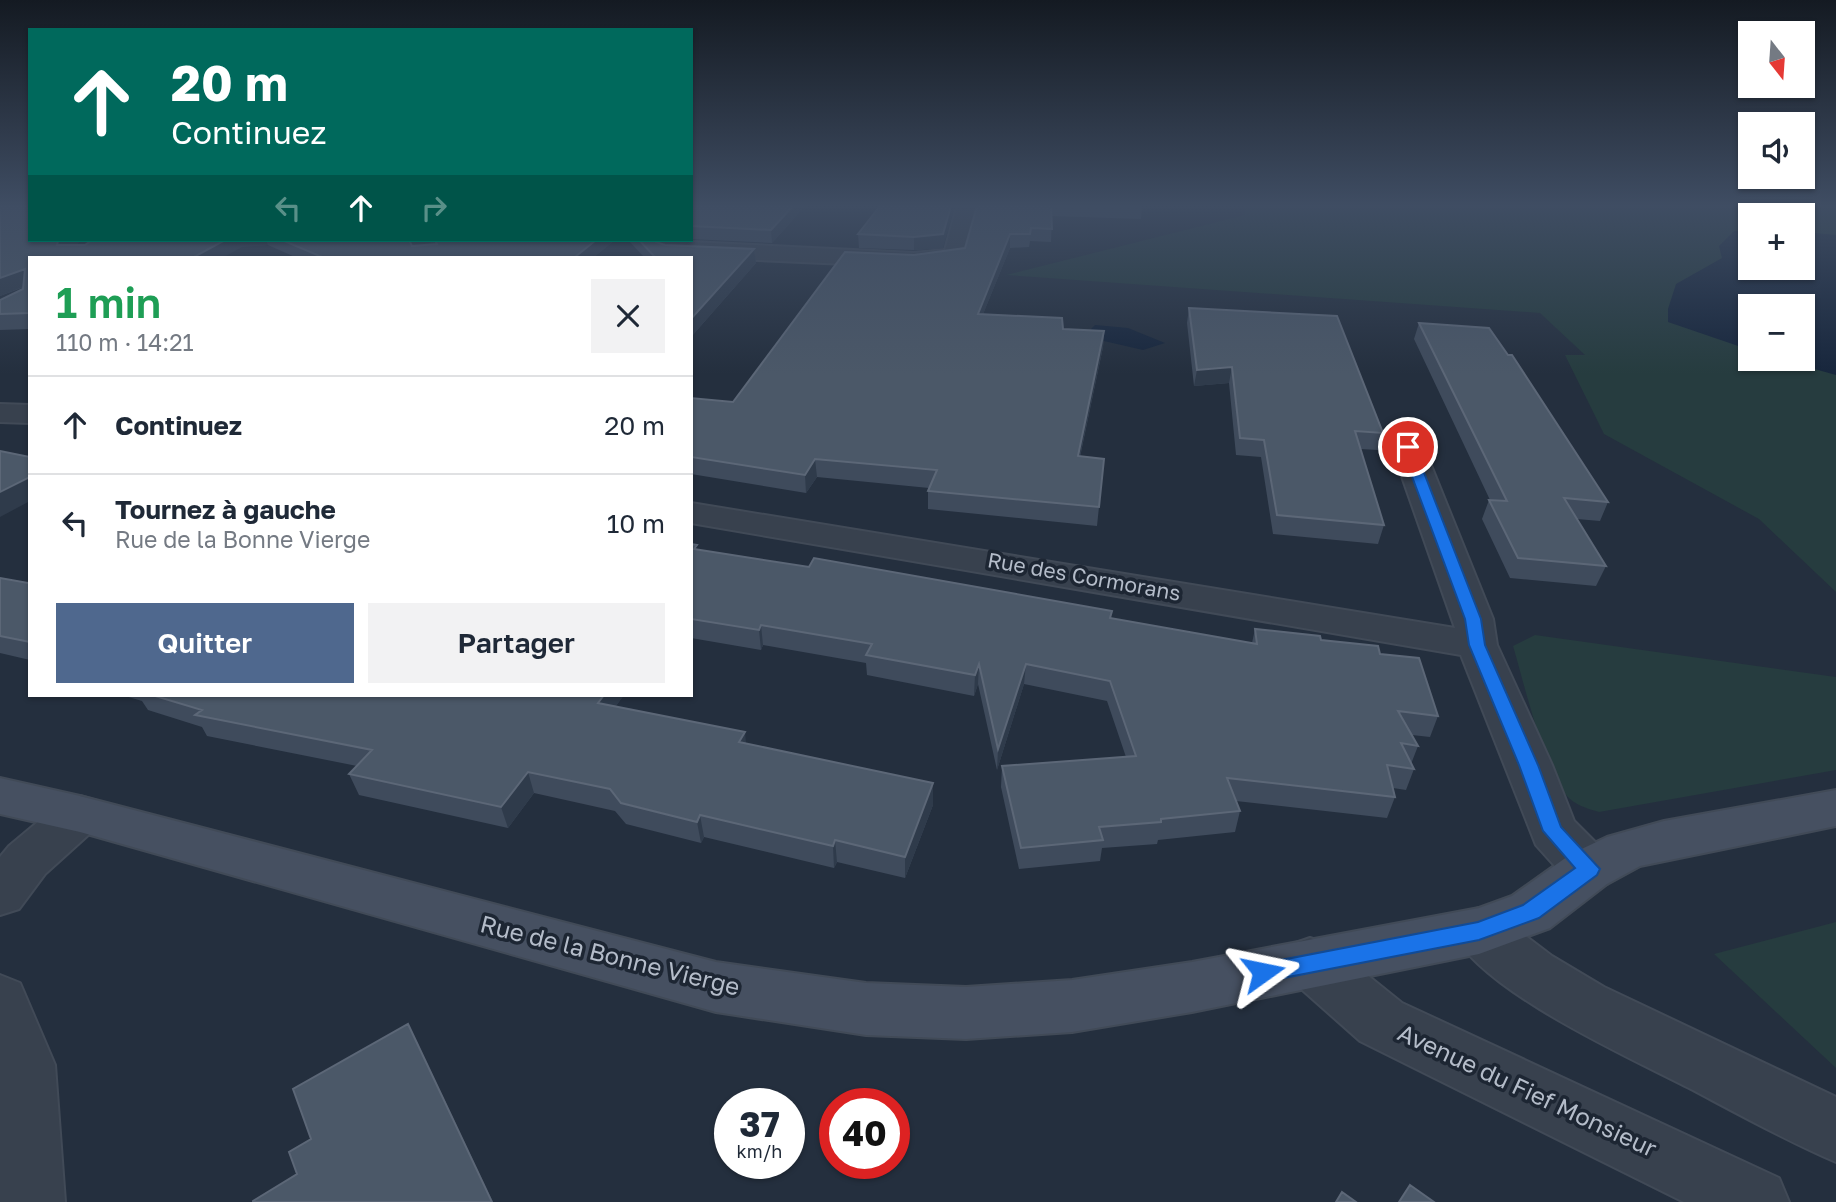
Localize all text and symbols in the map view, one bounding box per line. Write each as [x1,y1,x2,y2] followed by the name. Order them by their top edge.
[1738,21,1815,98] north arrow
[1738,21,1815,371] map controls
[171,53,288,112] text: 20 m
[56,56,147,147] icon: ahead
[1738,112,1815,189] button: sound
[171,113,327,151] text: Continuez
[269,189,307,227] icon: left
[342,189,380,227] icon: ahead
[415,189,453,227] icon: right
[1738,203,1815,280] button: +
[56,277,161,327] text: 1 min
[591,279,665,353] button: close
[1738,294,1815,371] button: −
[56,328,194,356] text: 110 m · 14:21
[56,406,94,444] icon: ahead
[115,410,242,441] text: Continuez
[604,410,665,441] text: 20 m
[1378,417,1438,477] pin
[1389,428,1427,466] icon: arrive
[115,494,336,525] text: Tournez à gauche
[56,504,94,542] icon: left
[607,508,665,539] text: 10 m
[115,525,370,553] text: Rue de la Bonne Vierge
[986,546,1183,606] street label: Rue des Cormorans
[56,603,354,683] button: Quitter
[368,603,665,683] button: Partager
[478,908,743,1001] street label: Rue de la Bonne Vierge
[1226,935,1300,1009] position arrow
[1394,1017,1662,1162] street label: Avenue du Fief Monsieur
[819,1088,910,1179] speed limit sign: 40
[739,1103,780,1145] text: 37
[737,1140,782,1162] text: km/h

